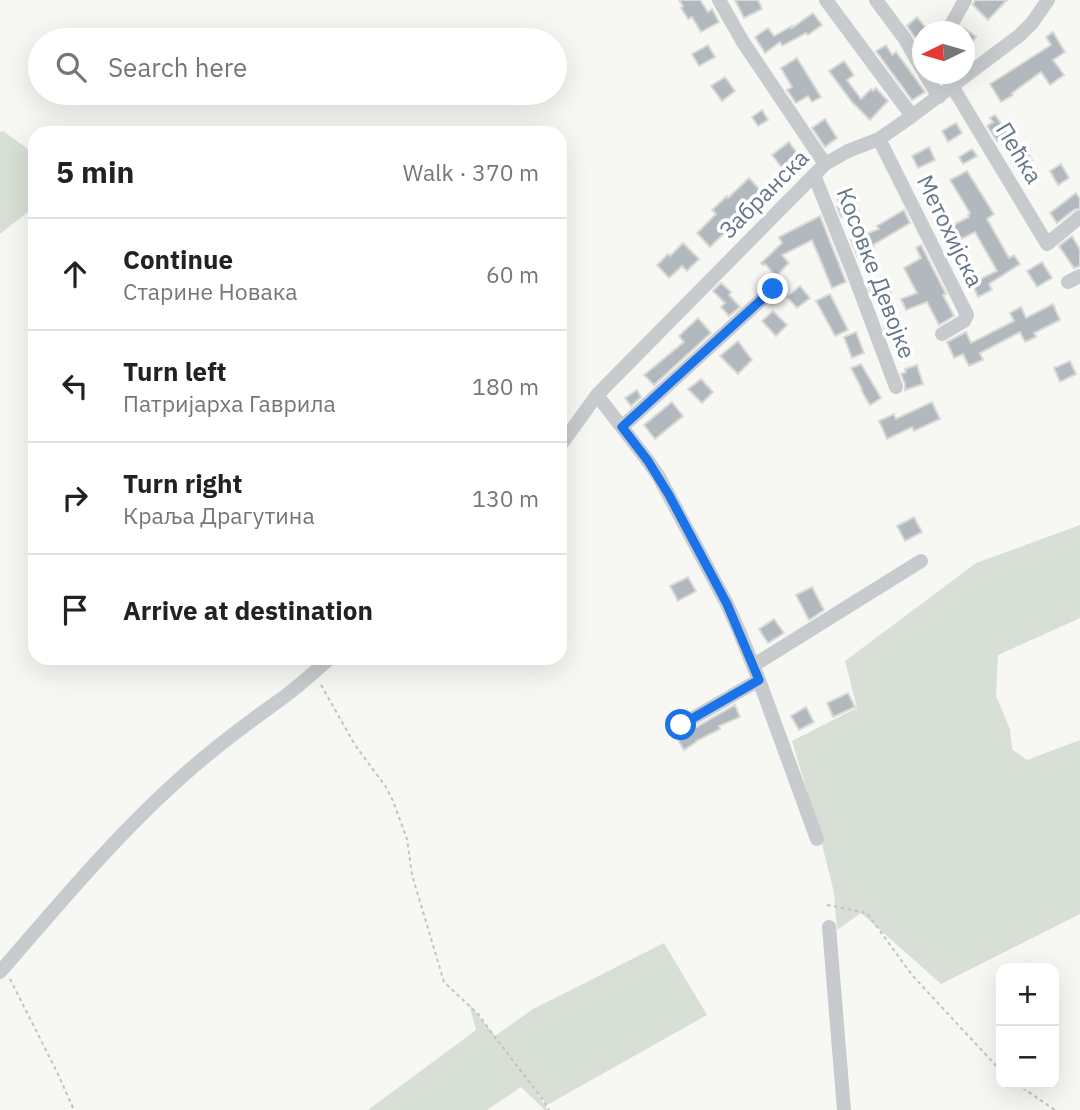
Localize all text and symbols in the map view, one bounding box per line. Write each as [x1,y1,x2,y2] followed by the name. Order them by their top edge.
[912,21,975,84] north arrow
[28,28,567,105] search box
[52,48,90,86] icon: search
[108,50,247,84] text: Search here
[990,116,1050,189] street label: Пећка
[712,142,814,244] street label: Забранска
[56,152,134,191] text: 5 min
[403,157,539,187] text: Walk · 370 m
[911,169,991,292] street label: Метохијска
[831,183,923,362] street label: Косовке Девојке
[123,242,233,276] text: Continue
[56,255,94,293] icon: ahead
[486,259,539,289] text: 60 m
[757,273,788,304] route end
[123,276,297,306] text: Старине Новака
[123,354,226,388] text: Turn left
[56,367,94,405] icon: left
[472,371,539,401] text: 180 m
[123,388,336,418] text: Патријарха Гаврила
[123,466,242,500] text: Turn right
[56,479,94,517] icon: right
[472,483,539,513] text: 130 m
[123,500,315,530] text: Краља Драгутина
[56,591,94,629] icon: arrive
[123,593,373,627] text: Arrive at destination
[665,709,696,740] route start
[996,963,1059,1089] map controls
[996,963,1059,1026] button: +
[996,1026,1059,1089] button: −

